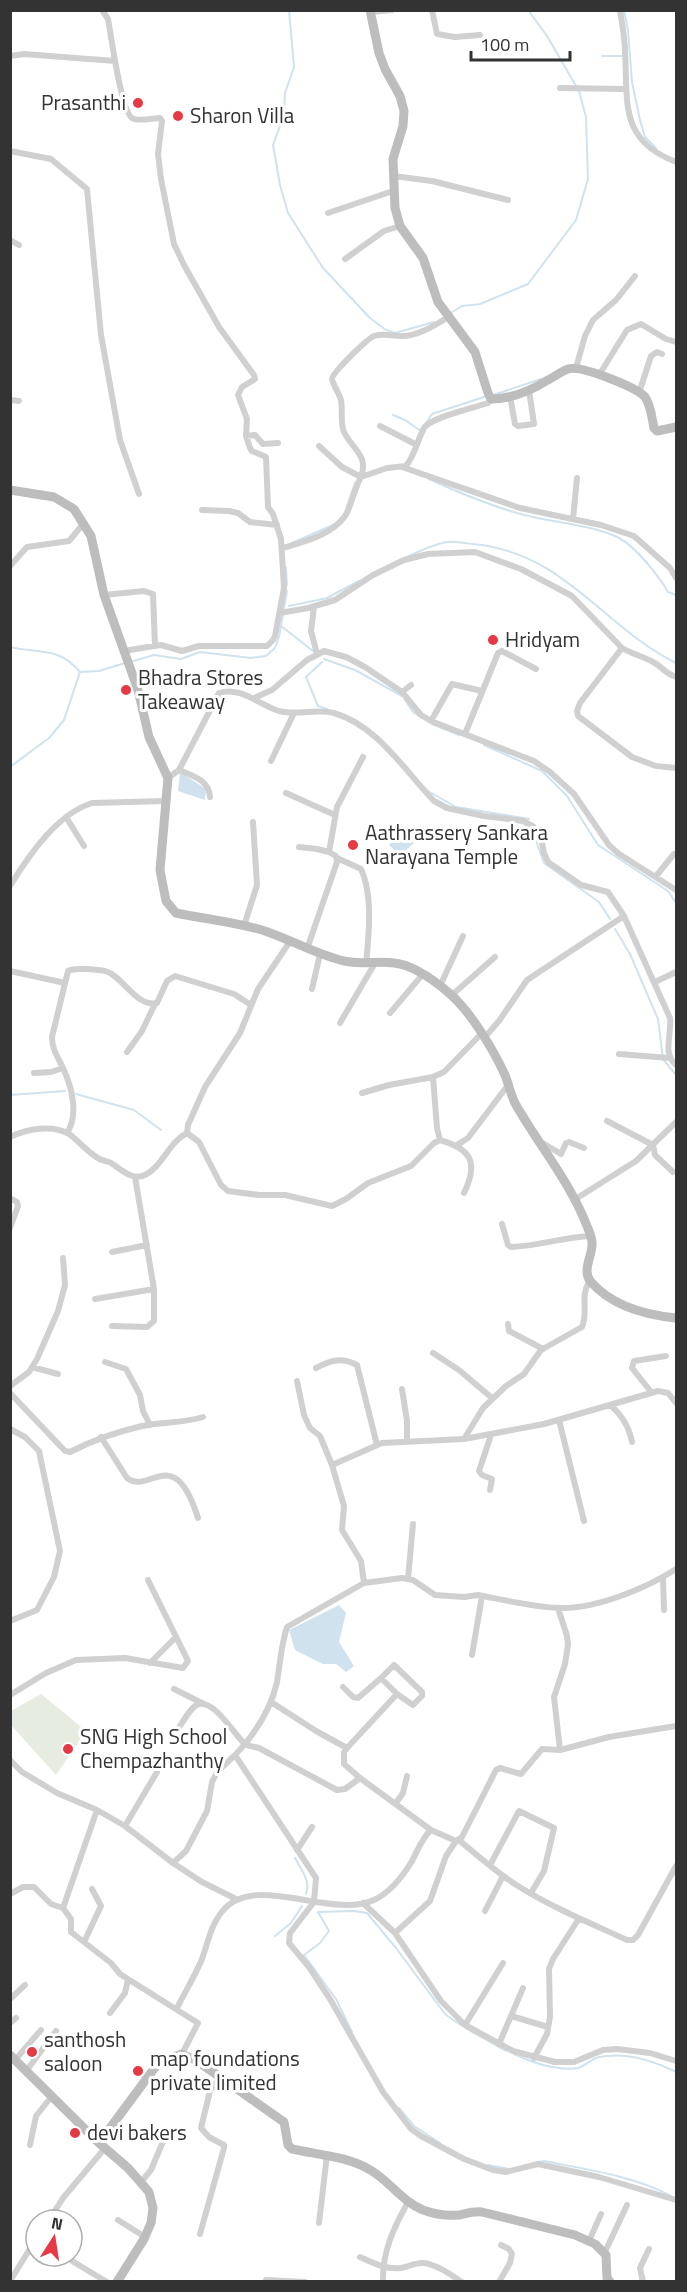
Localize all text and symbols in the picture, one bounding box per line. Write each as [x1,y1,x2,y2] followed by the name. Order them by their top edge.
[471,24,570,62] scale bar
[480,31,529,58] text: 100 m
[41,86,126,118] place label: Prasanthi
[131,96,145,110] marker: Prasanthi
[190,99,295,131] place label: Sharon Villa
[171,109,185,123] marker: Sharon Villa
[505,623,580,655] place label: Hridyam
[486,633,500,647] marker: Hridyam
[138,661,263,717] place label: Bhadra Stores Takeaway
[119,683,133,697] marker: Bhadra Stores Takeaway
[365,816,549,872] place label: Aathrassery Sankara Narayana Temple
[346,838,360,852] marker: Aathrassery Sankara Narayana Temple
[80,1720,227,1776] place label: SNG High School Chempazhanthy
[61,1742,75,1756] marker: SNG High School Chempazhanthy
[44,2023,126,2079] place label: santhosh saloon
[150,2042,300,2098] place label: map foundations private limited
[25,2045,39,2059] marker: santhosh saloon
[131,2064,145,2078] marker: map foundations private limited
[87,2116,187,2148] place label: devi bakers
[68,2126,82,2140] marker: devi bakers
[24,2208,84,2268] north arrow
[49,2210,65,2236] text: N

